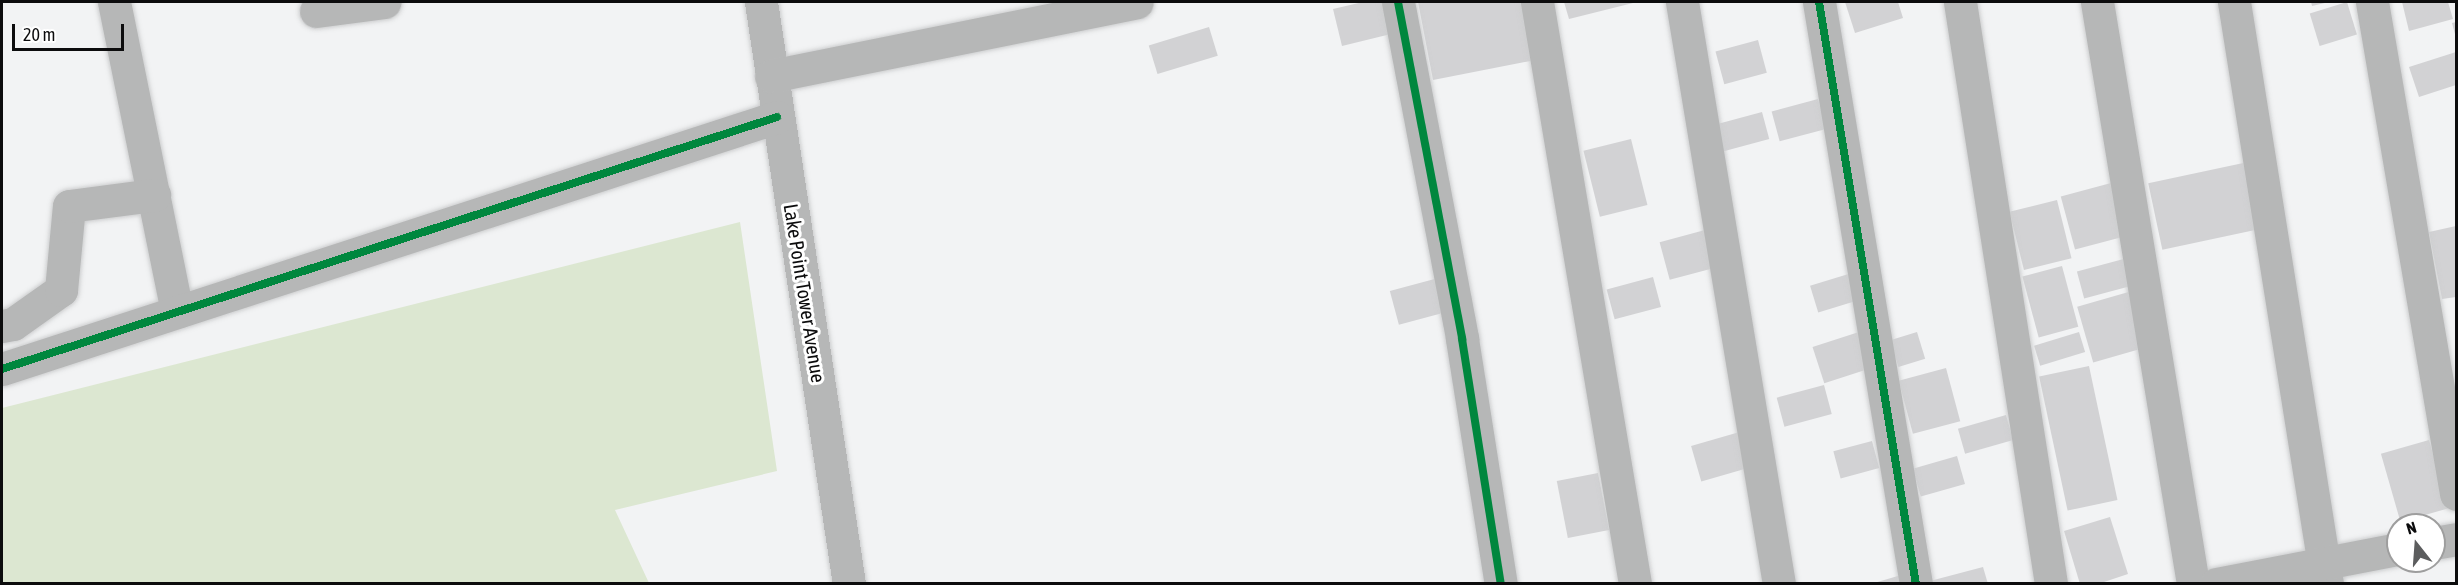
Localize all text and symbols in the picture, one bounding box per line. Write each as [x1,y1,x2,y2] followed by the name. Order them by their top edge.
[15,12,128,50] scale bar
[23,24,55,45] text: 20 m
[779,202,831,384] street label: Lake Point Tower Avenue
[2386,513,2446,573] north arrow
[2404,518,2418,538] text: N

